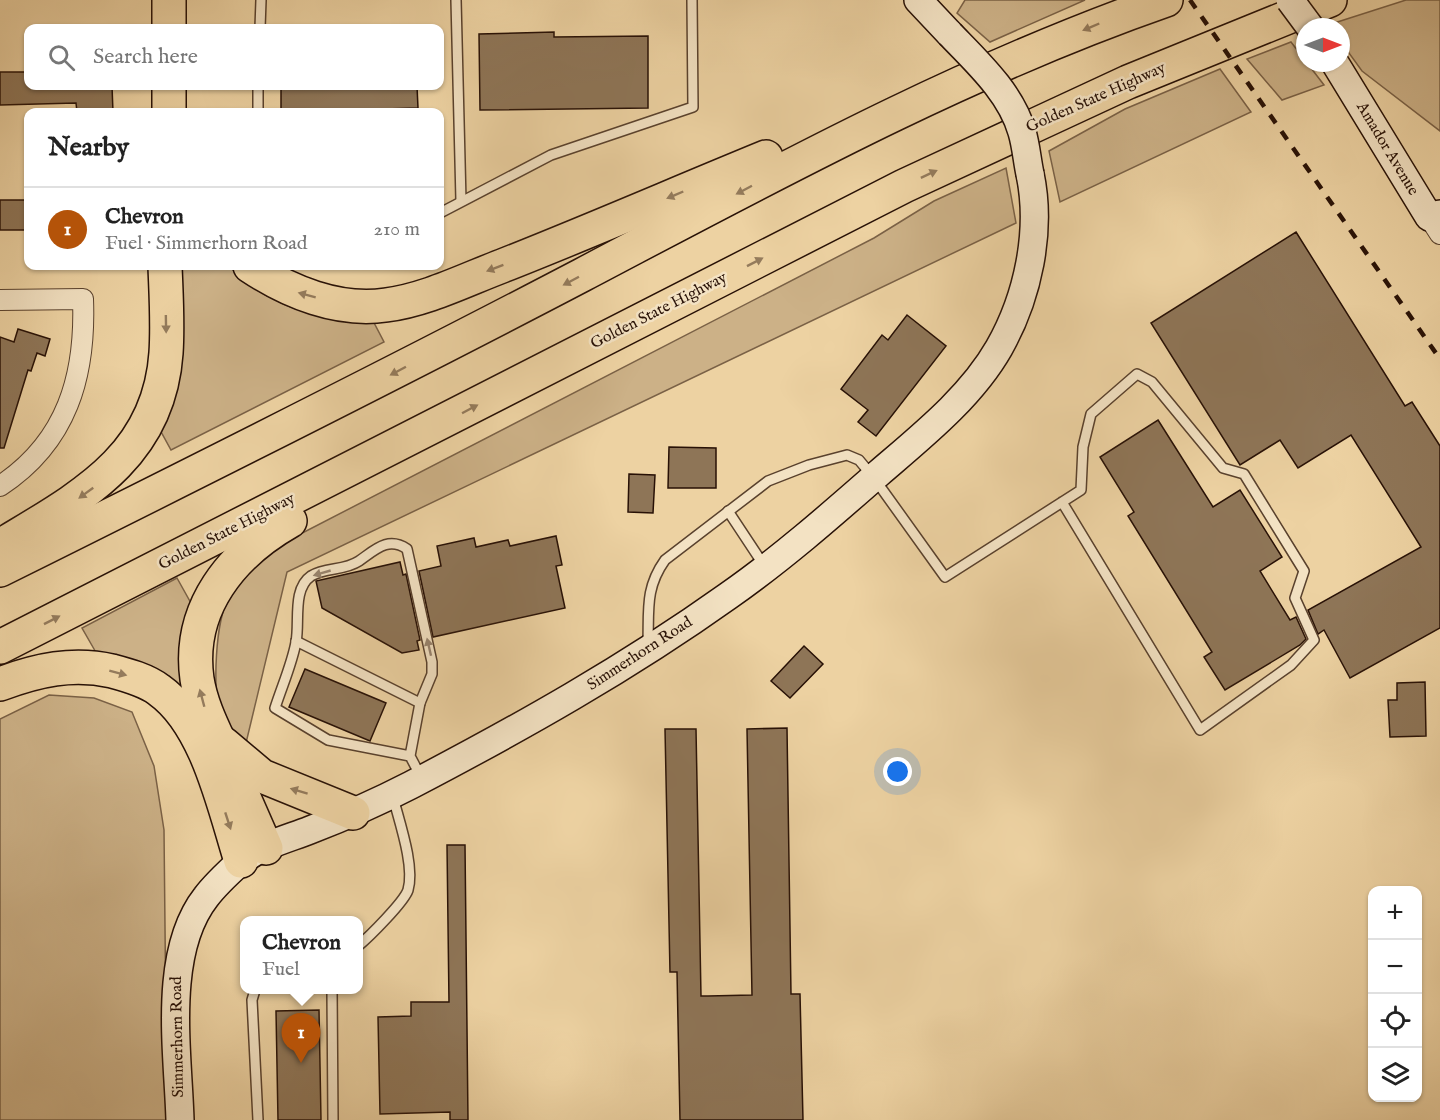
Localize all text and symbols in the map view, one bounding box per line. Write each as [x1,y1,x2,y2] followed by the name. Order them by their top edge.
[1296,18,1350,72] north arrow
[1082,23,1100,32] one-way arrow
[24,24,444,90] search box
[45,41,78,74] icon: search
[93,43,198,71] text: Search here
[1023,58,1169,138] street label: Golden State Highway
[1351,98,1423,199] street label: Amador Avenue
[48,131,129,164] text: Nearby
[921,170,938,179] one-way arrow
[735,185,752,195] one-way arrow
[666,190,684,200] one-way arrow
[105,203,184,231] text: Chevron
[64,217,71,242] text: 1
[374,217,420,242] text: 210 m
[105,231,308,256] text: Fuel · Simmerhorn Road
[746,257,764,267] one-way arrow
[485,264,503,274] one-way arrow
[587,268,731,354] street label: Golden State Highway
[562,276,579,286] one-way arrow
[298,290,316,300] one-way arrow
[161,314,171,333] one-way arrow
[389,366,406,376] one-way arrow
[461,404,478,414] one-way arrow
[79,486,94,498] one-way arrow
[155,489,299,575] street label: Golden State Highway
[313,569,331,578] one-way arrow
[584,612,697,695] street label: Simmerhorn Road
[44,615,61,625] one-way arrow
[424,637,433,656] one-way arrow
[109,669,127,679] one-way arrow
[196,688,206,707] one-way arrow
[883,757,912,786] your location
[290,786,308,795] one-way arrow
[224,812,234,830] one-way arrow
[1368,886,1422,1102] map controls
[1368,886,1422,940] button: +
[240,916,363,994] popup
[262,929,341,957] text: Chevron
[1368,940,1422,994] button: −
[262,957,300,982] text: Fuel
[167,976,189,1098] street label: Simmerhorn Road
[1368,994,1422,1048] button: locate
[282,1014,320,1063] pin: 1
[1368,1048,1422,1102] button: layers

